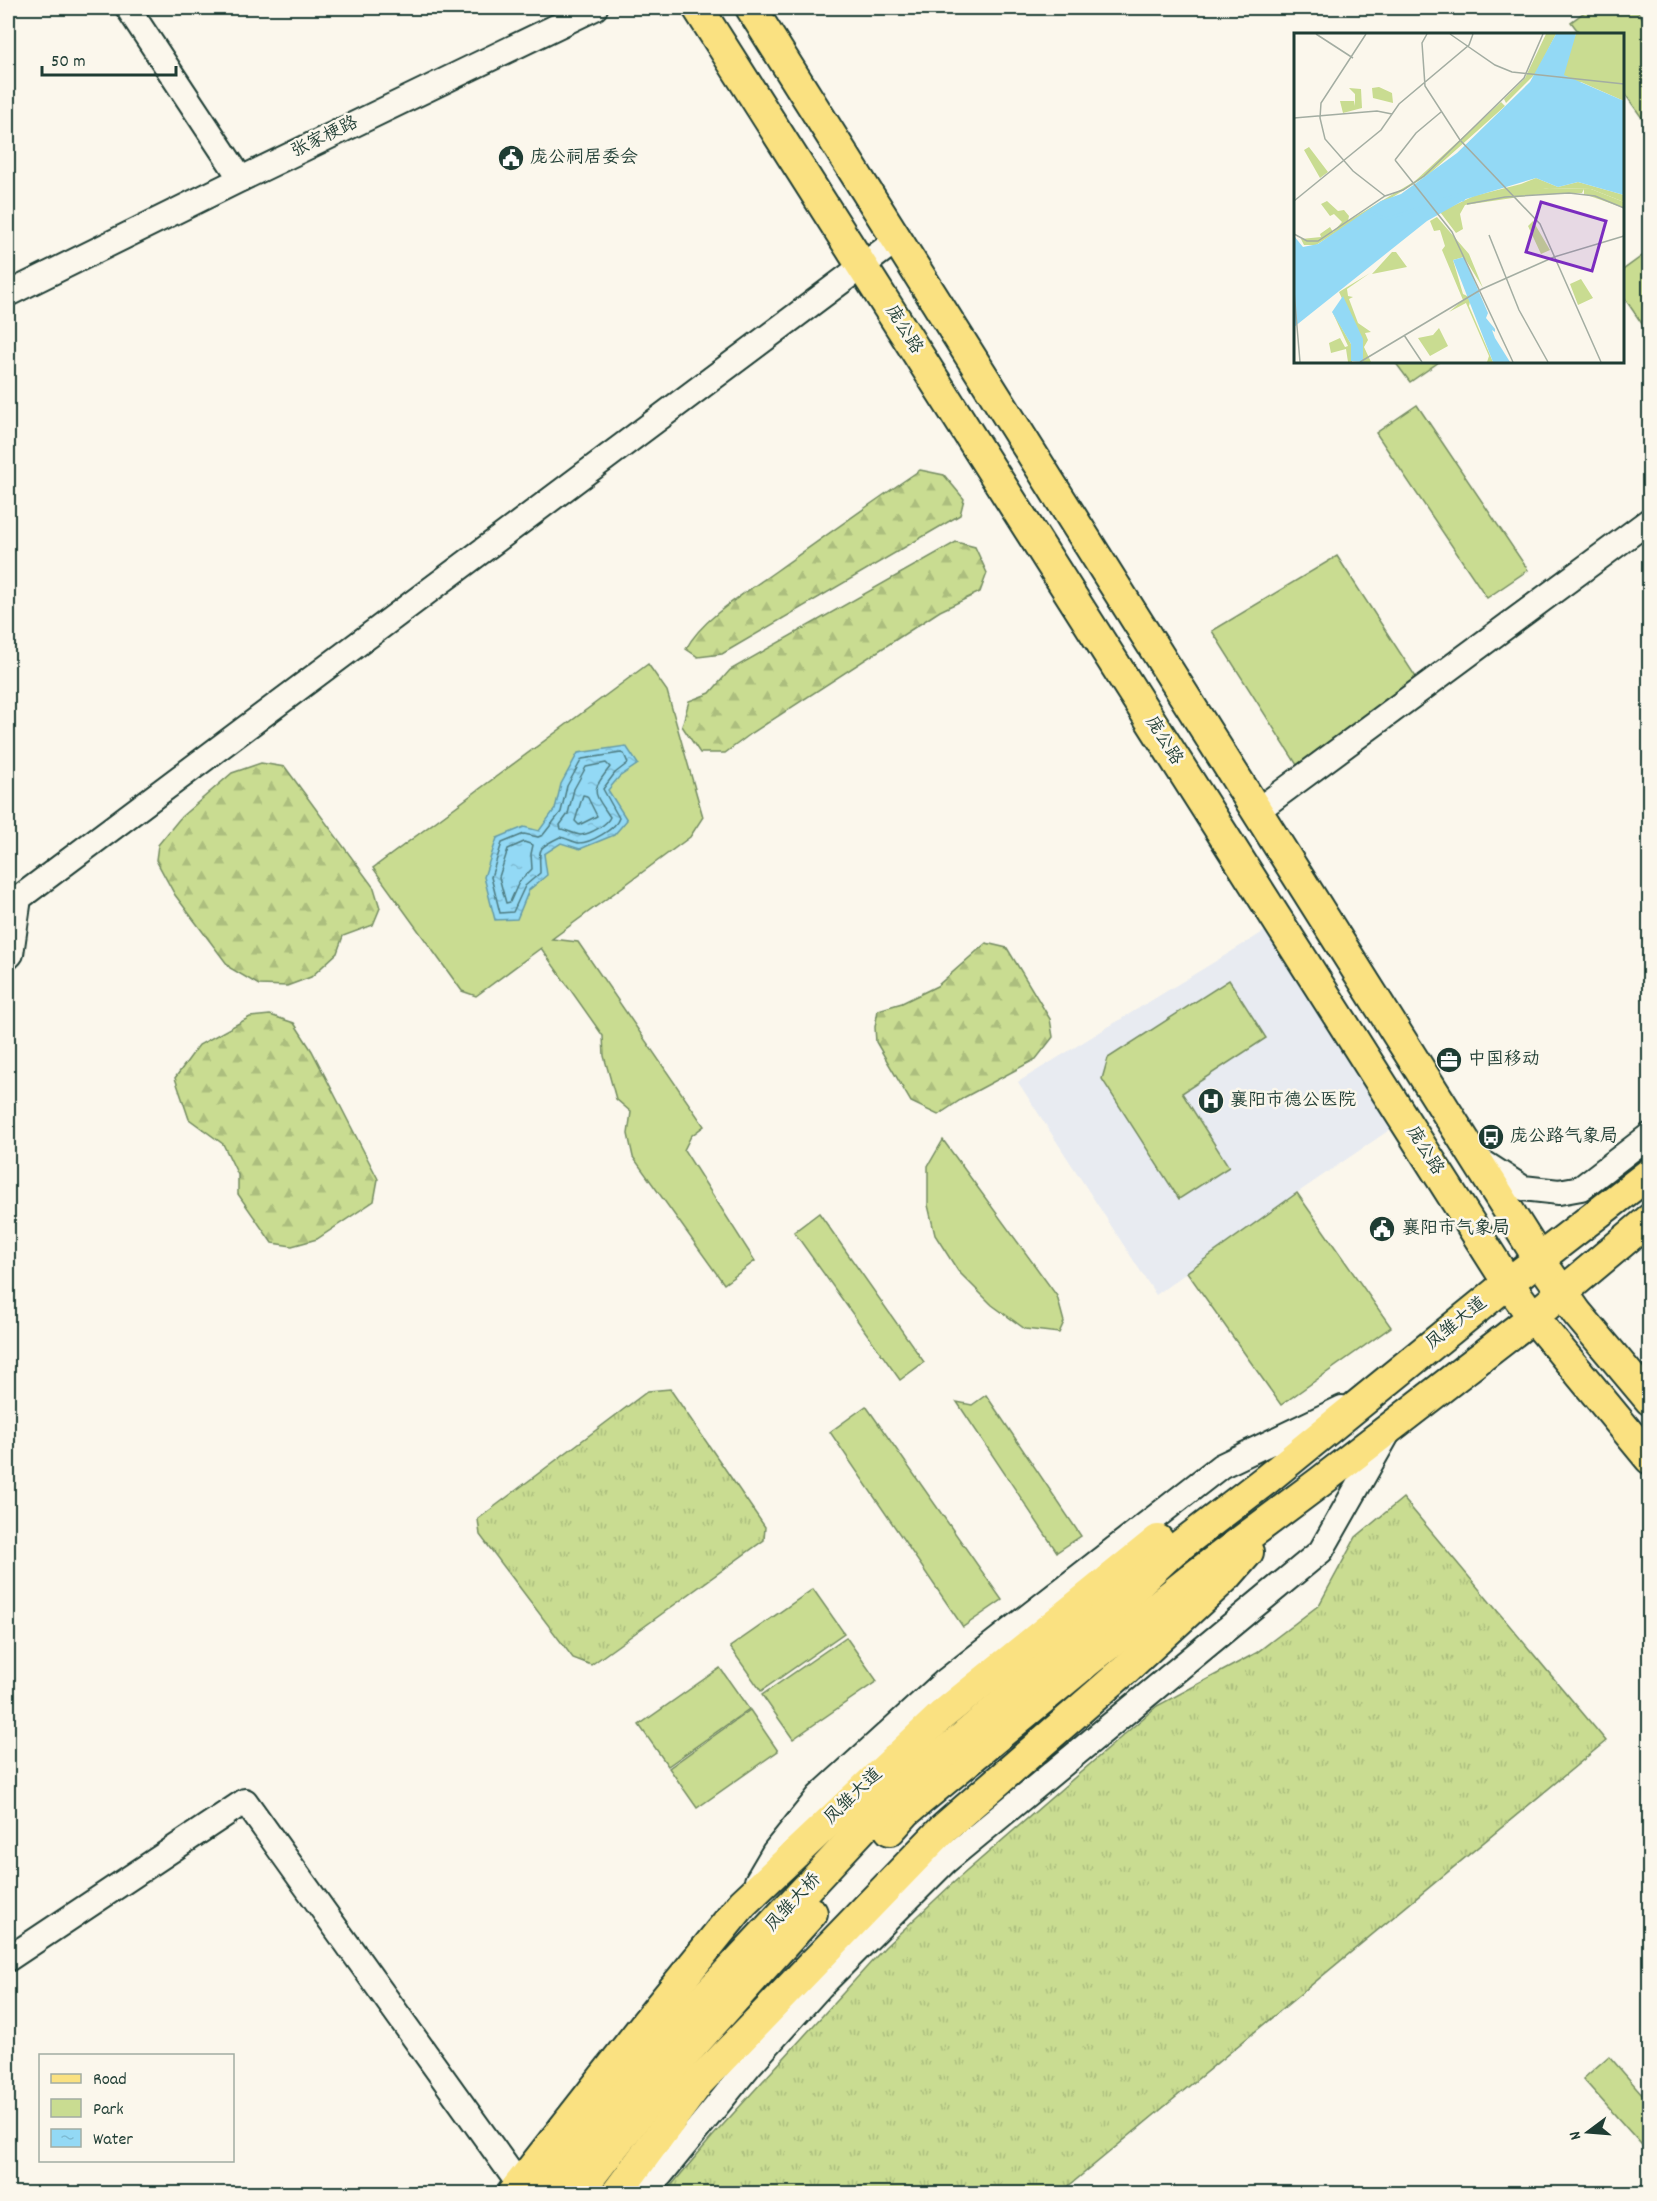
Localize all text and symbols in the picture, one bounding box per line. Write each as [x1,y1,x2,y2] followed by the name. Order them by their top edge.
[1294,33,1624,363] inset map
[42,39,176,77] scale bar
[51,50,86,75] text: 50 m
[287,111,363,165] street label: 张家梗路
[496,143,526,173] public building icon: 庞公祠居委会
[530,146,638,171] place label: 庞公祠居委会
[878,300,928,360] street label: 庞公路
[1138,711,1188,771] street label: 庞公路
[1434,1045,1464,1075] office icon: 中国移动
[1468,1048,1540,1073] place label: 中国移动
[1196,1086,1226,1116] hospital icon: 襄阳市德公医院
[1230,1089,1356,1114] place label: 襄阳市德公医院
[1399,1121,1449,1181] street label: 庞公路
[1476,1122,1506,1152] bus stop icon: 庞公路气象局
[1510,1125,1618,1150] place label: 庞公路气象局
[1367,1214,1397,1244] public building icon: 襄阳市气象局
[1402,1217,1510,1242] place label: 襄阳市气象局
[1421,1292,1493,1356] street label: 凤雏大道
[819,1763,889,1831] street label: 凤雏大道
[760,1868,828,1938] street label: 凤雏大桥
[39,2054,234,2162] legend
[93,2068,127,2093] text: Road
[93,2098,124,2123] text: Park
[1558,2102,1618,2162] north arrow
[93,2128,133,2153] text: Water
[1564,2128,1588,2142] text: N

